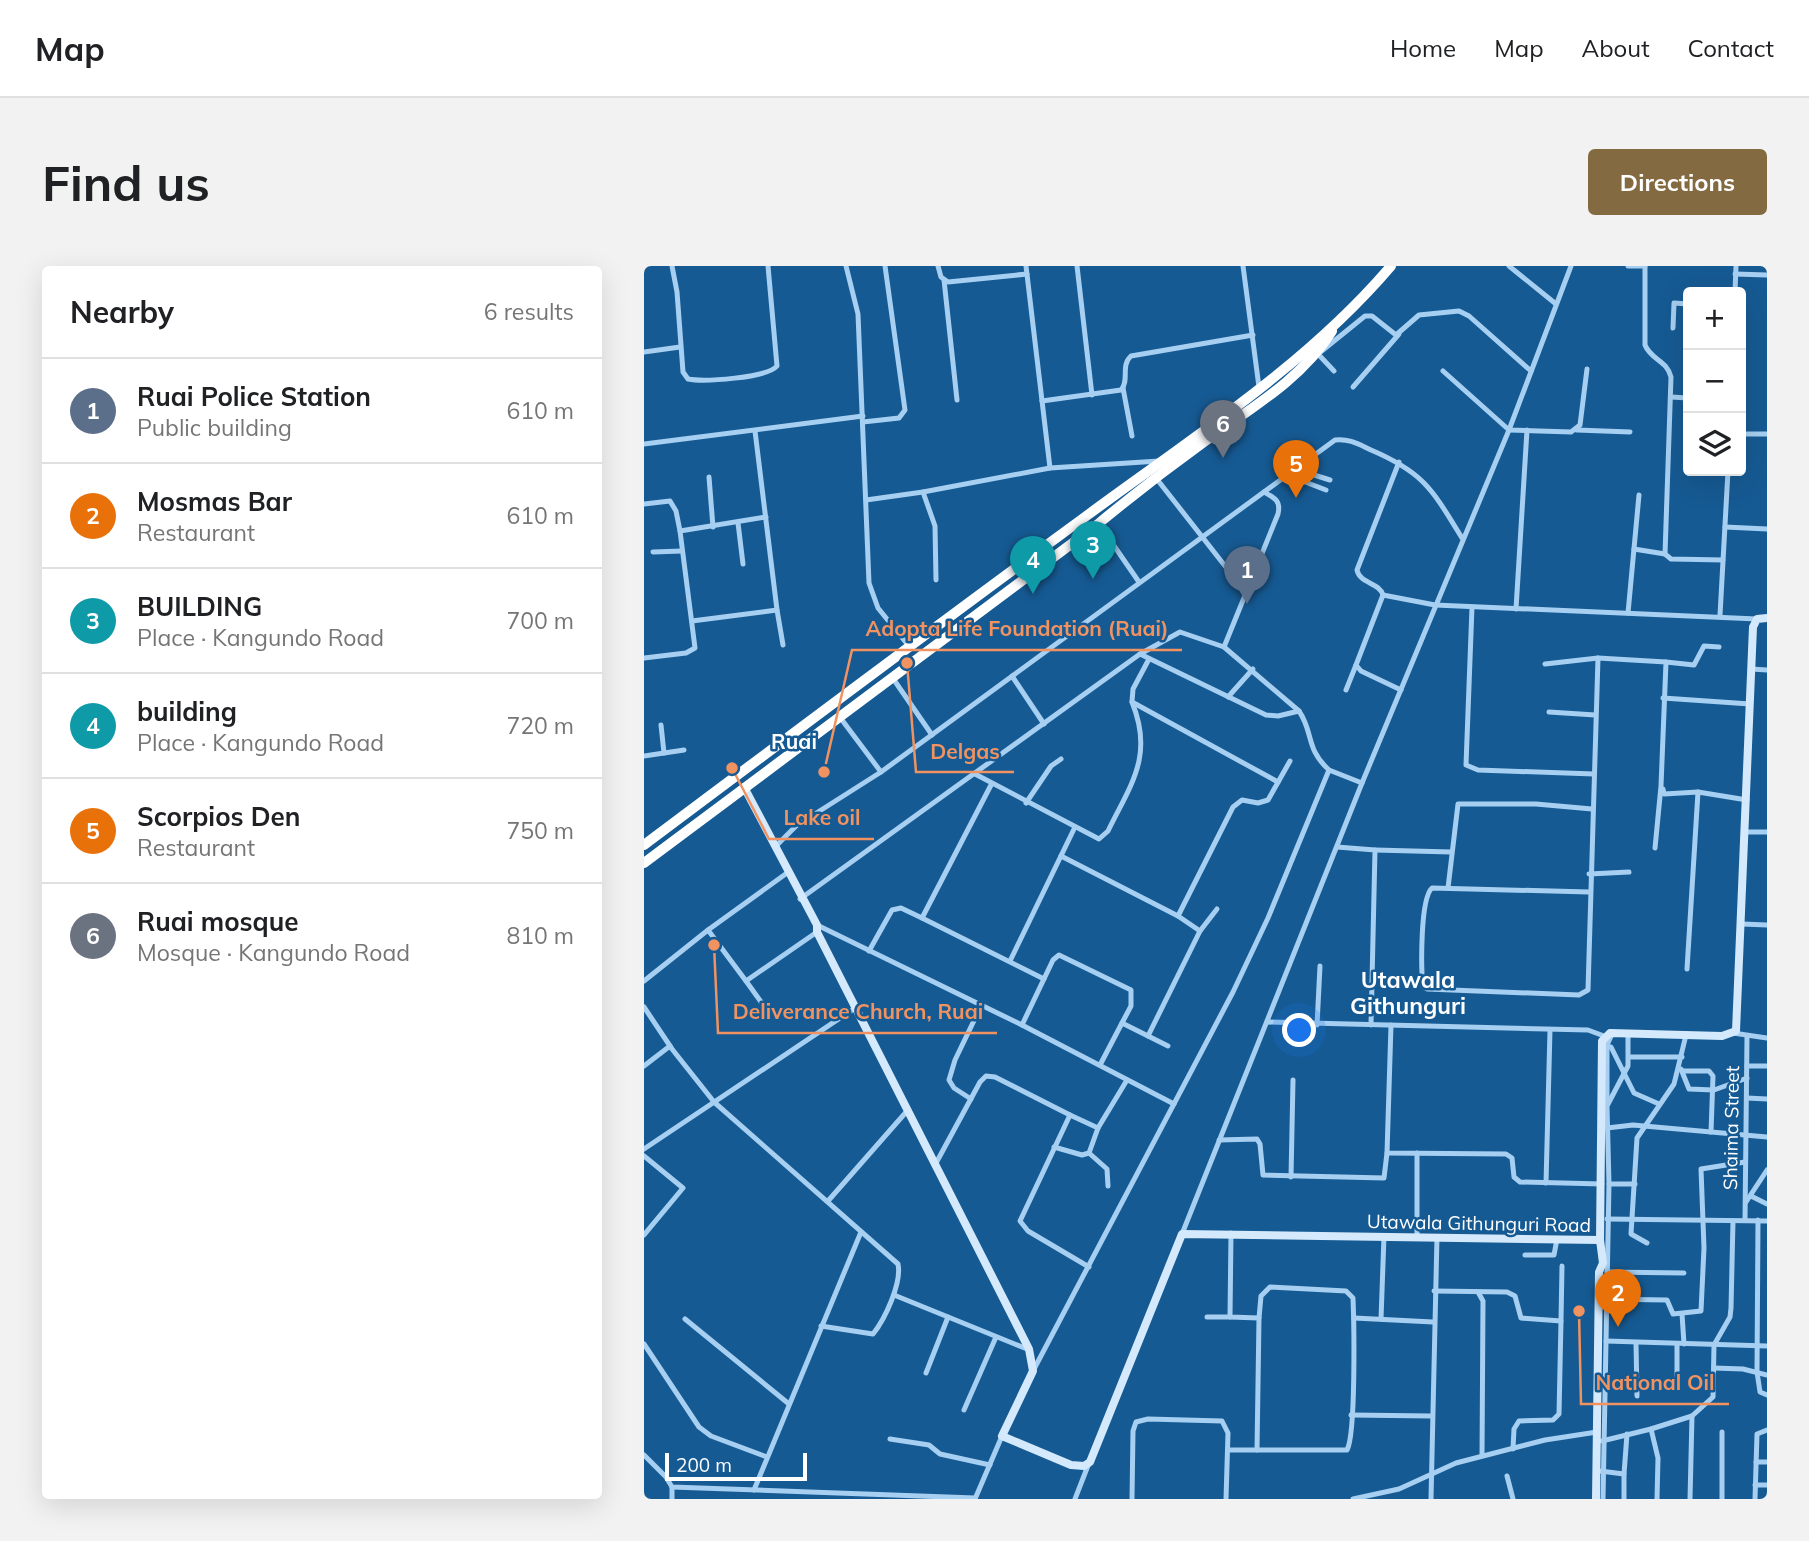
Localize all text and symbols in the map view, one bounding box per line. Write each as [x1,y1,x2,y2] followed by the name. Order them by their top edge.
[35,28,105,69] text: Map
[1390,33,1456,63] text: Home
[1494,33,1544,63] text: Map
[1582,33,1650,63] text: About
[1688,33,1774,63] text: Contact
[1588,149,1767,215] button: Directions
[42,152,210,213] text: Find us
[1683,287,1746,476] map controls
[1683,287,1746,350] button: +
[70,293,174,331] text: Nearby
[484,297,574,326] text: 6 results
[1683,350,1746,413] button: −
[137,380,371,413] text: Ruai Police Station
[86,396,100,425] text: 1
[506,396,574,425] text: 610 m
[1200,400,1246,458] pin: 6
[137,413,292,442] text: Public building
[1683,413,1746,476] button: layers
[1273,440,1319,498] pin: 5
[137,485,292,518] text: Mosmas Bar
[86,501,100,530] text: 2
[506,501,574,530] text: 610 m
[137,518,255,547] text: Restaurant
[1070,521,1116,579] pin: 3
[1010,536,1056,594] pin: 4
[1224,546,1270,604] pin: 1
[137,590,262,623] text: BUILDING
[86,606,100,635] text: 3
[506,606,574,635] text: 700 m
[852,608,1182,650] callout: Adopta Life Foundation (Ruai)
[866,615,1169,641] text: Adopta Life Foundation (Ruai)
[137,623,384,652] text: Place · Kangundo Road
[137,695,237,728] text: building
[86,711,100,740] text: 4
[506,711,574,740] text: 720 m
[137,728,384,757] text: Place · Kangundo Road
[771,728,817,754] district label: Ruai
[916,730,1014,772] callout: Delgas
[930,738,1000,764] text: Delgas
[769,797,874,839] callout: Lake oil
[137,800,300,833] text: Scorpios Den
[784,804,860,830] text: Lake oil
[86,816,100,845] text: 5
[506,816,574,845] text: 750 m
[137,833,255,862] text: Restaurant
[137,905,298,938] text: Ruai mosque
[86,921,100,950] text: 6
[506,921,574,950] text: 810 m
[137,938,410,967] text: Mosque · Kangundo Road
[1350,965,1466,1020] district label: Utawala Githunguri
[718,991,997,1033] callout: Deliverance Church, Ruai
[733,998,983,1024] text: Deliverance Church, Ruai
[1282,1013,1316,1047] your location
[1718,1065,1744,1190] street label: Shaima Street
[1367,1209,1591,1237] street label: Utawala Githunguri Road
[1595,1269,1641,1327] pin: 2
[1581,1362,1729,1404] callout: National Oil
[1595,1369,1715,1395] text: National Oil
[665,1450,807,1482] scale bar
[676,1453,732,1477] text: 200 m

